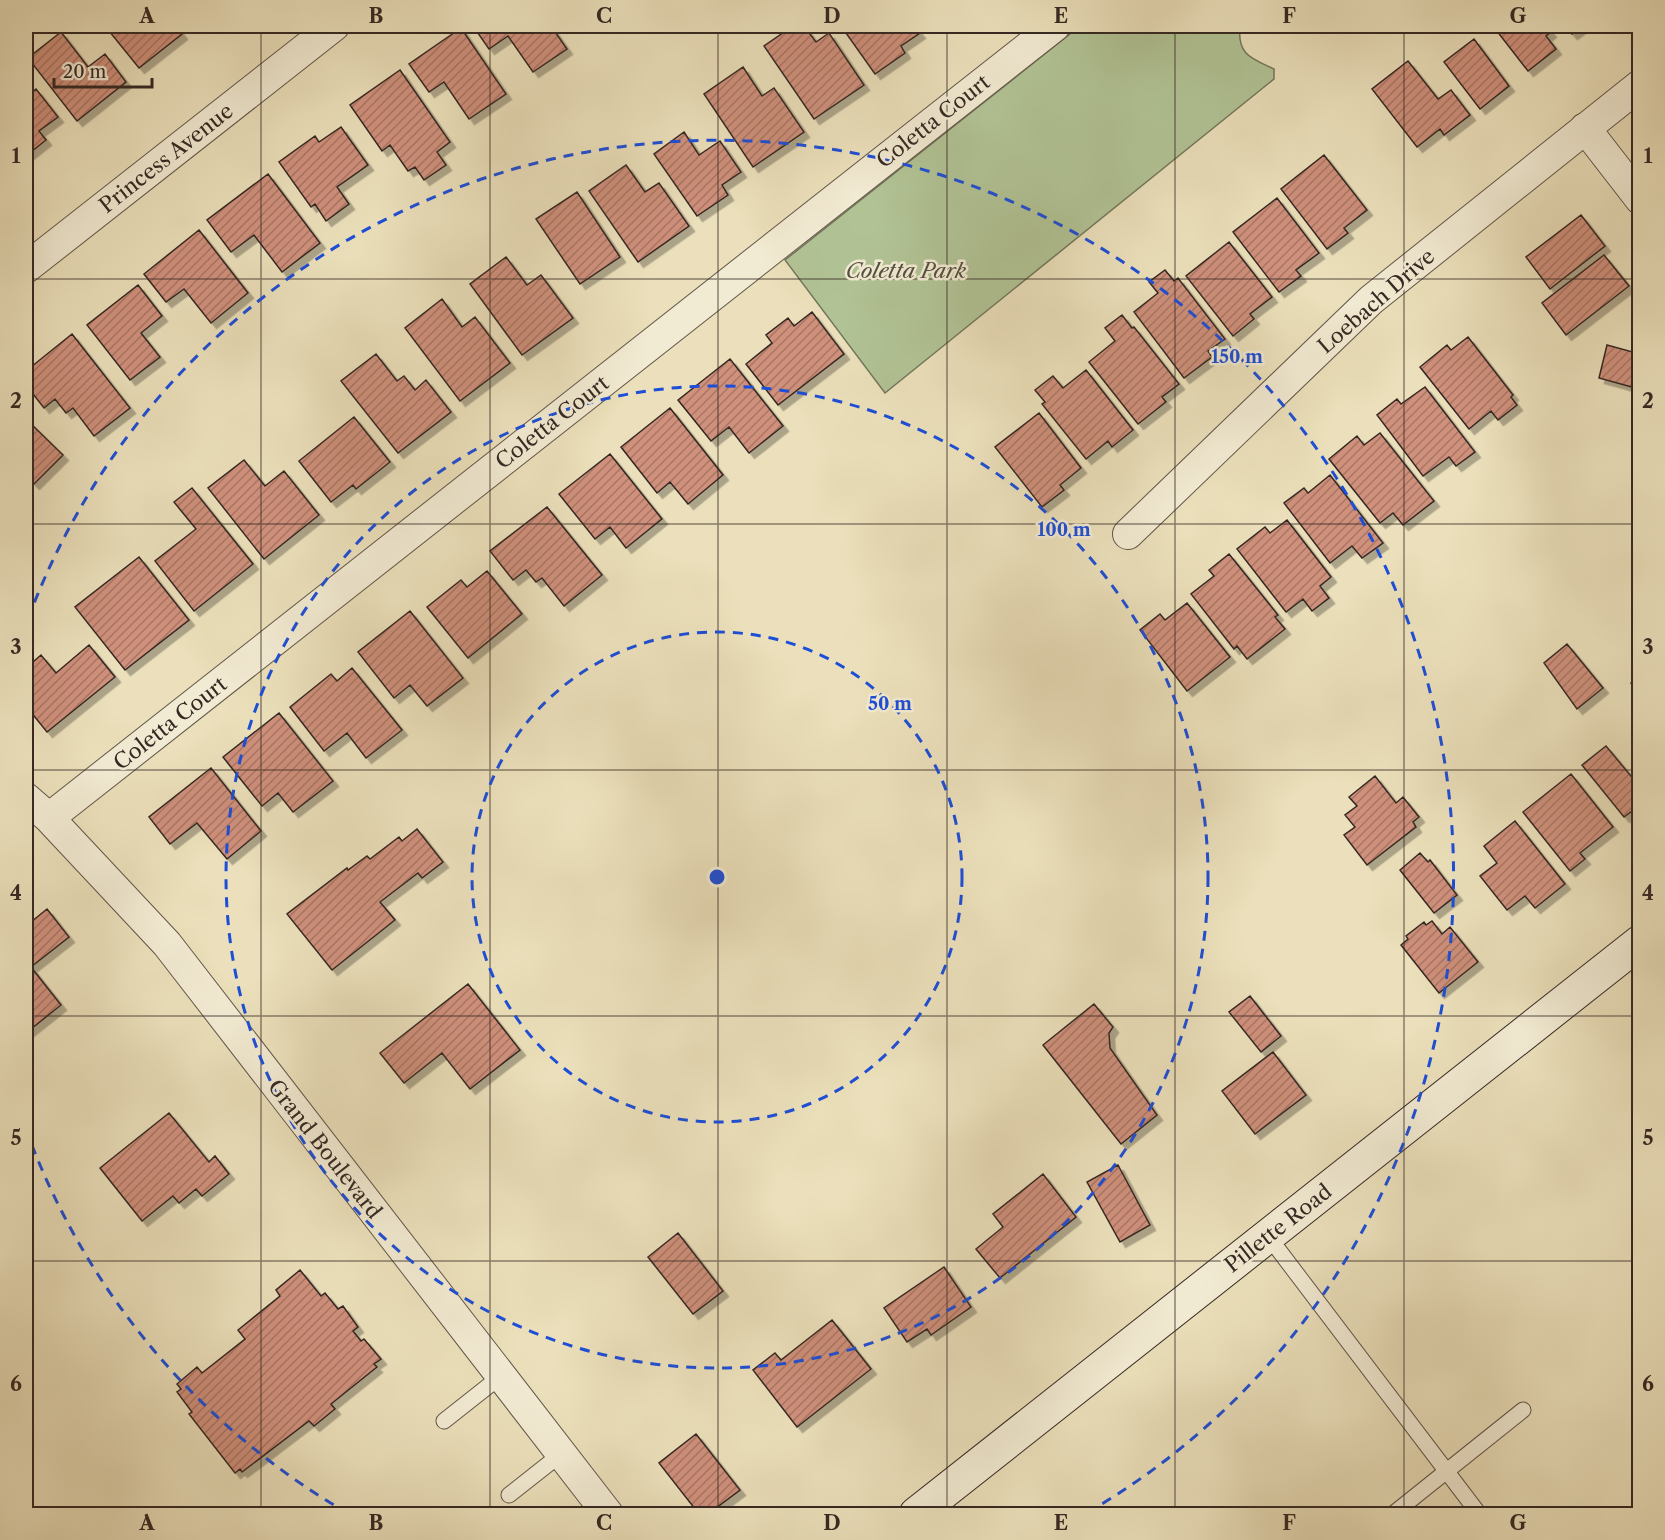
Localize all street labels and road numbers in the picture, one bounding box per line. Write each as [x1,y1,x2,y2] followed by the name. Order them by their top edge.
[871,69,995,173] street label: Coletta Court
[94,98,238,218] street label: Princess Avenue
[1313,244,1439,358] street label: Loebach Drive
[490,370,614,474] street label: Coletta Court
[108,671,232,775] street label: Coletta Court
[263,1074,387,1224] street label: Grand Boulevard
[1220,1178,1337,1277] street label: Pillette Road

